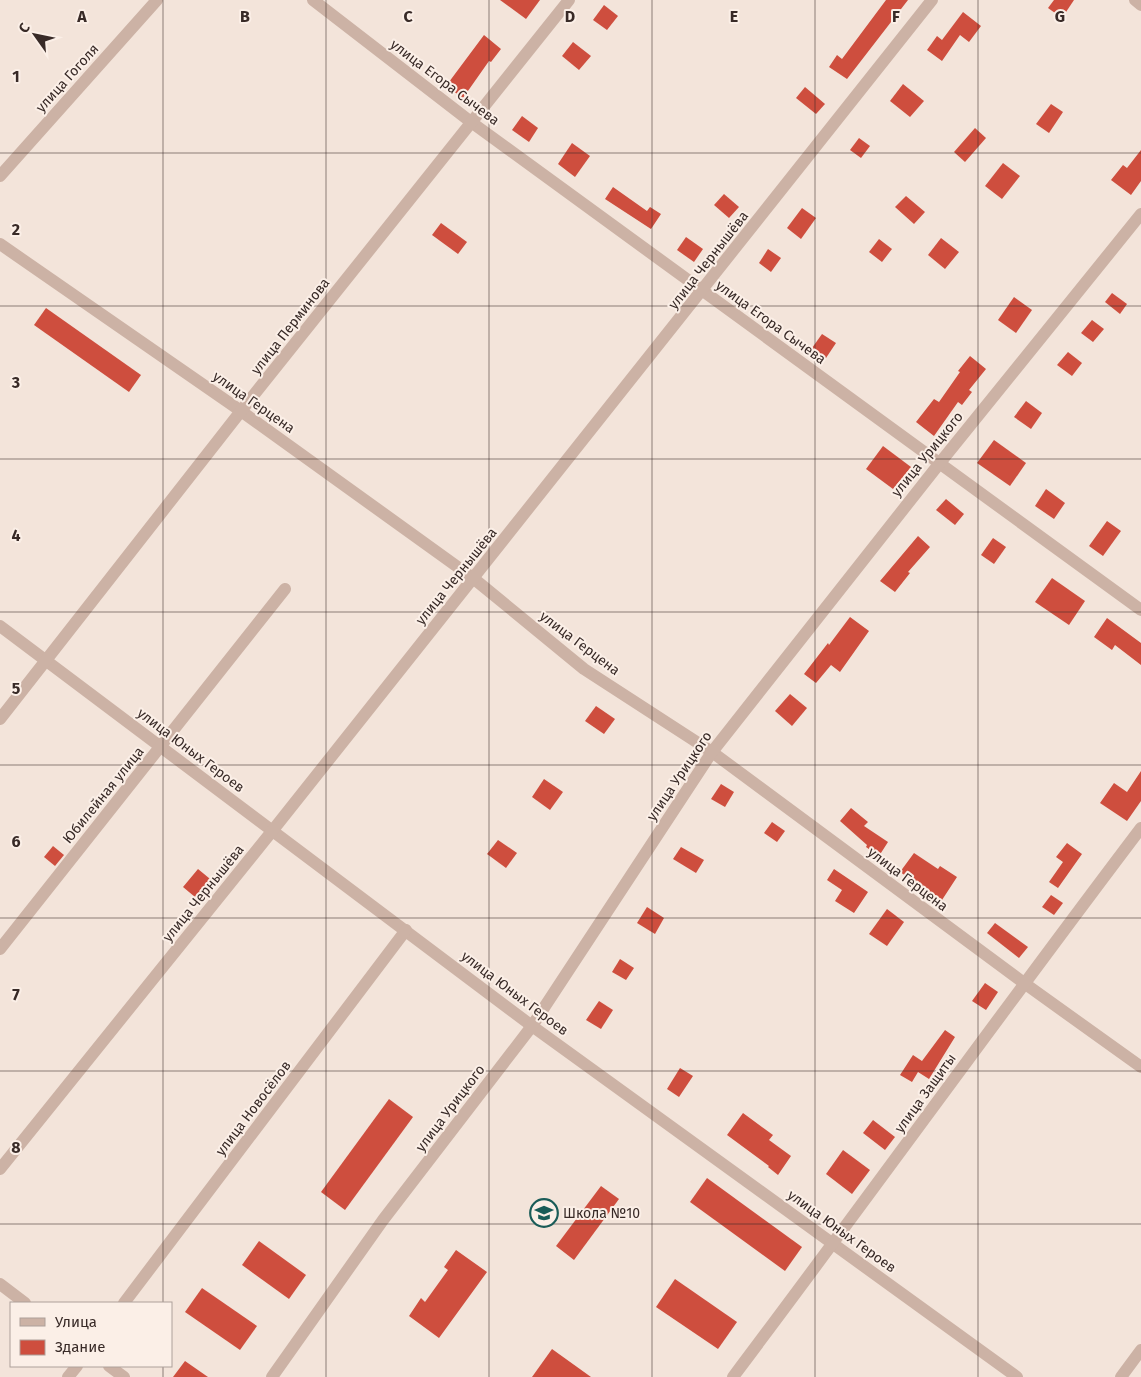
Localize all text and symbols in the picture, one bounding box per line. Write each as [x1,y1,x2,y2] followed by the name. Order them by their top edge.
[76,7,87,26] text: A
[240,7,250,26] text: B
[403,7,413,26] text: C
[565,7,575,26] text: D
[730,7,738,26] text: E
[892,7,900,26] text: F
[1055,7,1065,26] text: G
[10,10,60,60] north arrow
[15,20,34,36] text: С
[387,36,503,129] street label: улица Егора Сычева
[32,41,102,116] street label: улица Гоголя
[12,67,20,86] text: 1
[665,208,752,313] street label: улица Чернышёва
[12,220,20,239] text: 2
[247,275,333,378] street label: улица Перминова
[712,277,829,368] street label: улица Егора Сычева
[210,368,298,437] street label: улица Герцена
[11,373,20,392] text: 3
[888,408,967,500] street label: улица Урицкого
[412,524,501,628] street label: улица Чернышёва
[11,526,21,545] text: 4
[536,608,623,679] street label: улица Герцена
[12,679,21,698] text: 5
[134,705,248,796] street label: улица Юных Героев
[643,728,716,824] street label: улица Урицкого
[59,744,148,847] street label: Юбилейная улица
[11,832,21,851] text: 6
[159,841,248,945] street label: улица Чернышёва
[864,844,951,915] street label: улица Герцена
[458,948,572,1039] street label: улица Юных Героев
[12,985,20,1004] text: 7
[891,1050,960,1136] street label: улица Защиты
[212,1057,295,1159] street label: улица Новосёлов
[412,1062,489,1155] street label: улица Урицкого
[11,1138,21,1157] text: 8
[784,1186,899,1276] street label: улица Юных Героев
[529,1198,559,1228] school or university icon: Школа №10
[563,1205,640,1222] place label: Школа №10
[10,1302,172,1367] legend
[55,1313,97,1331] text: Улица
[55,1338,105,1356] text: Здание

